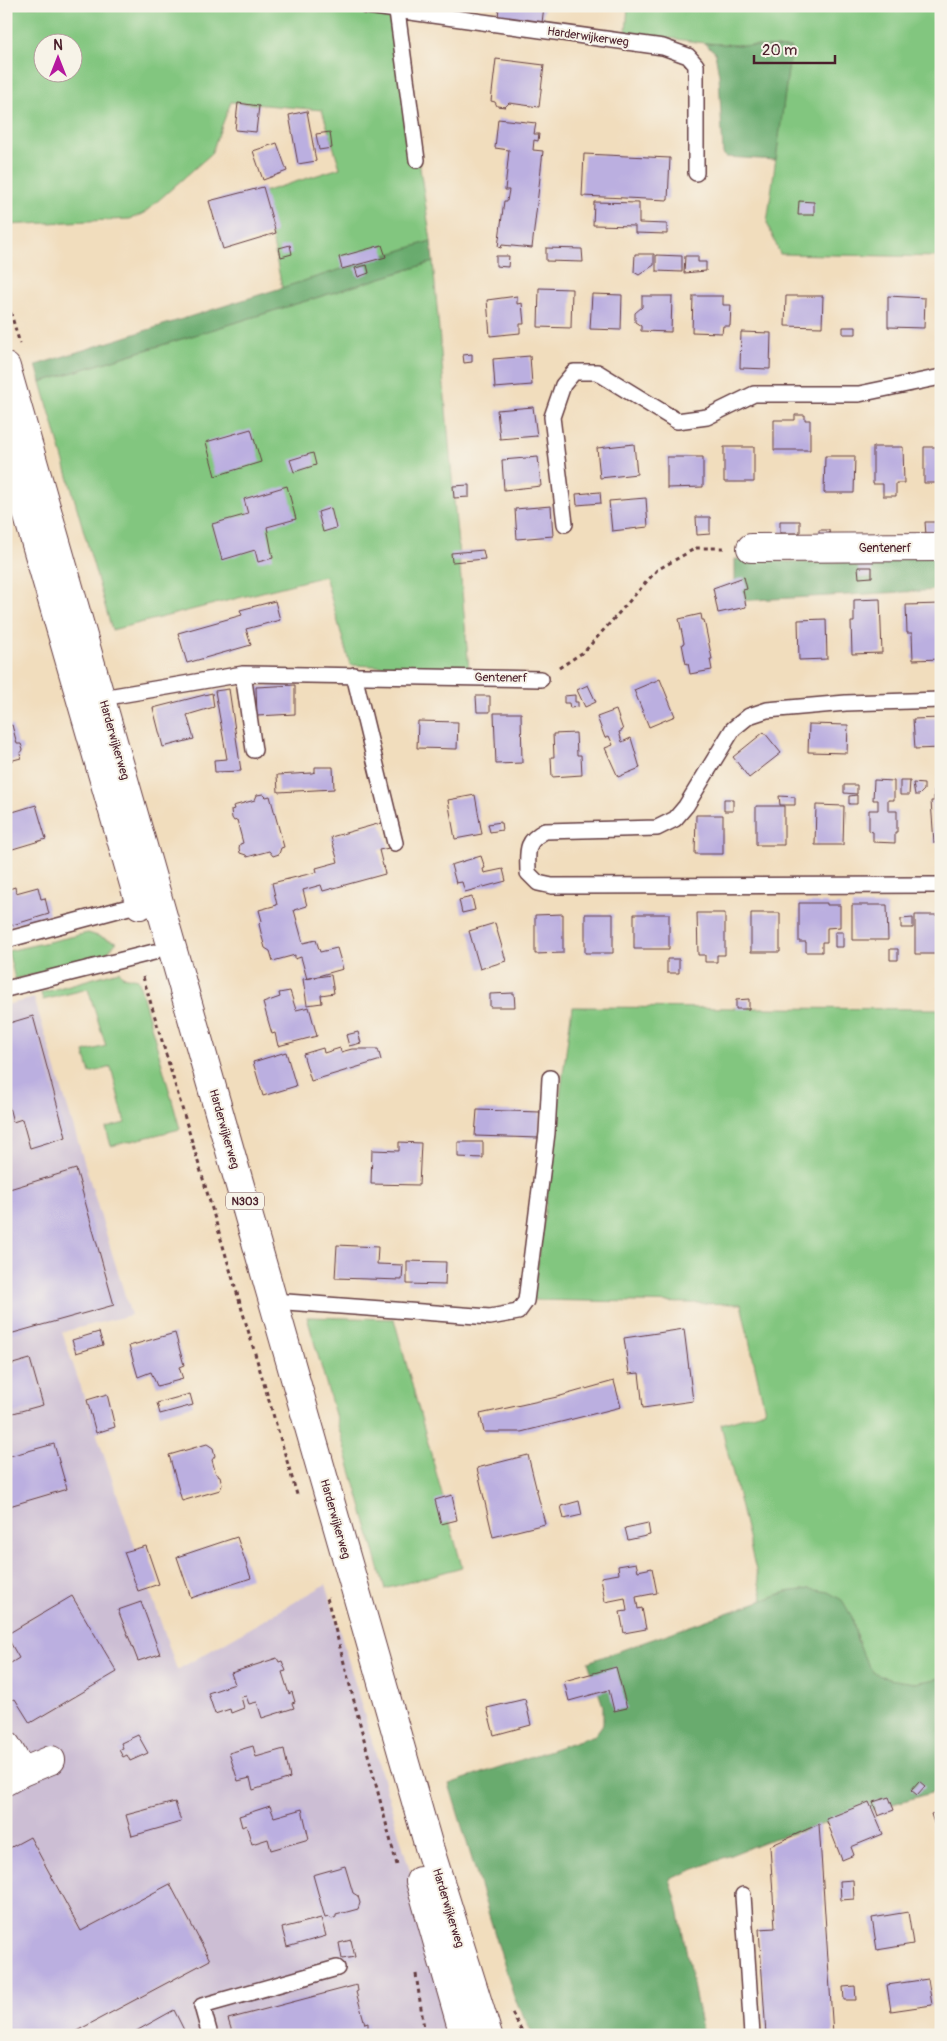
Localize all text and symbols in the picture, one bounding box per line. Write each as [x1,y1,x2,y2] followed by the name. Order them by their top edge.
[546,24,630,50] street label: Harderwijkerweg
[32,32,82,82] north arrow
[754,32,836,64] scale bar
[53,37,63,54] text: N
[762,41,797,60] text: 20 m
[859,541,911,556] street label: Gentenerf
[475,670,528,686] street label: Gentenerf
[95,698,133,782] street label: Harderwijkerweg
[205,1087,243,1171] street label: Harderwijkerweg
[226,1192,264,1210] road number: N303
[316,1477,354,1561] street label: Harderwijkerweg
[429,1867,467,1949] street label: Harderwijkerweg

